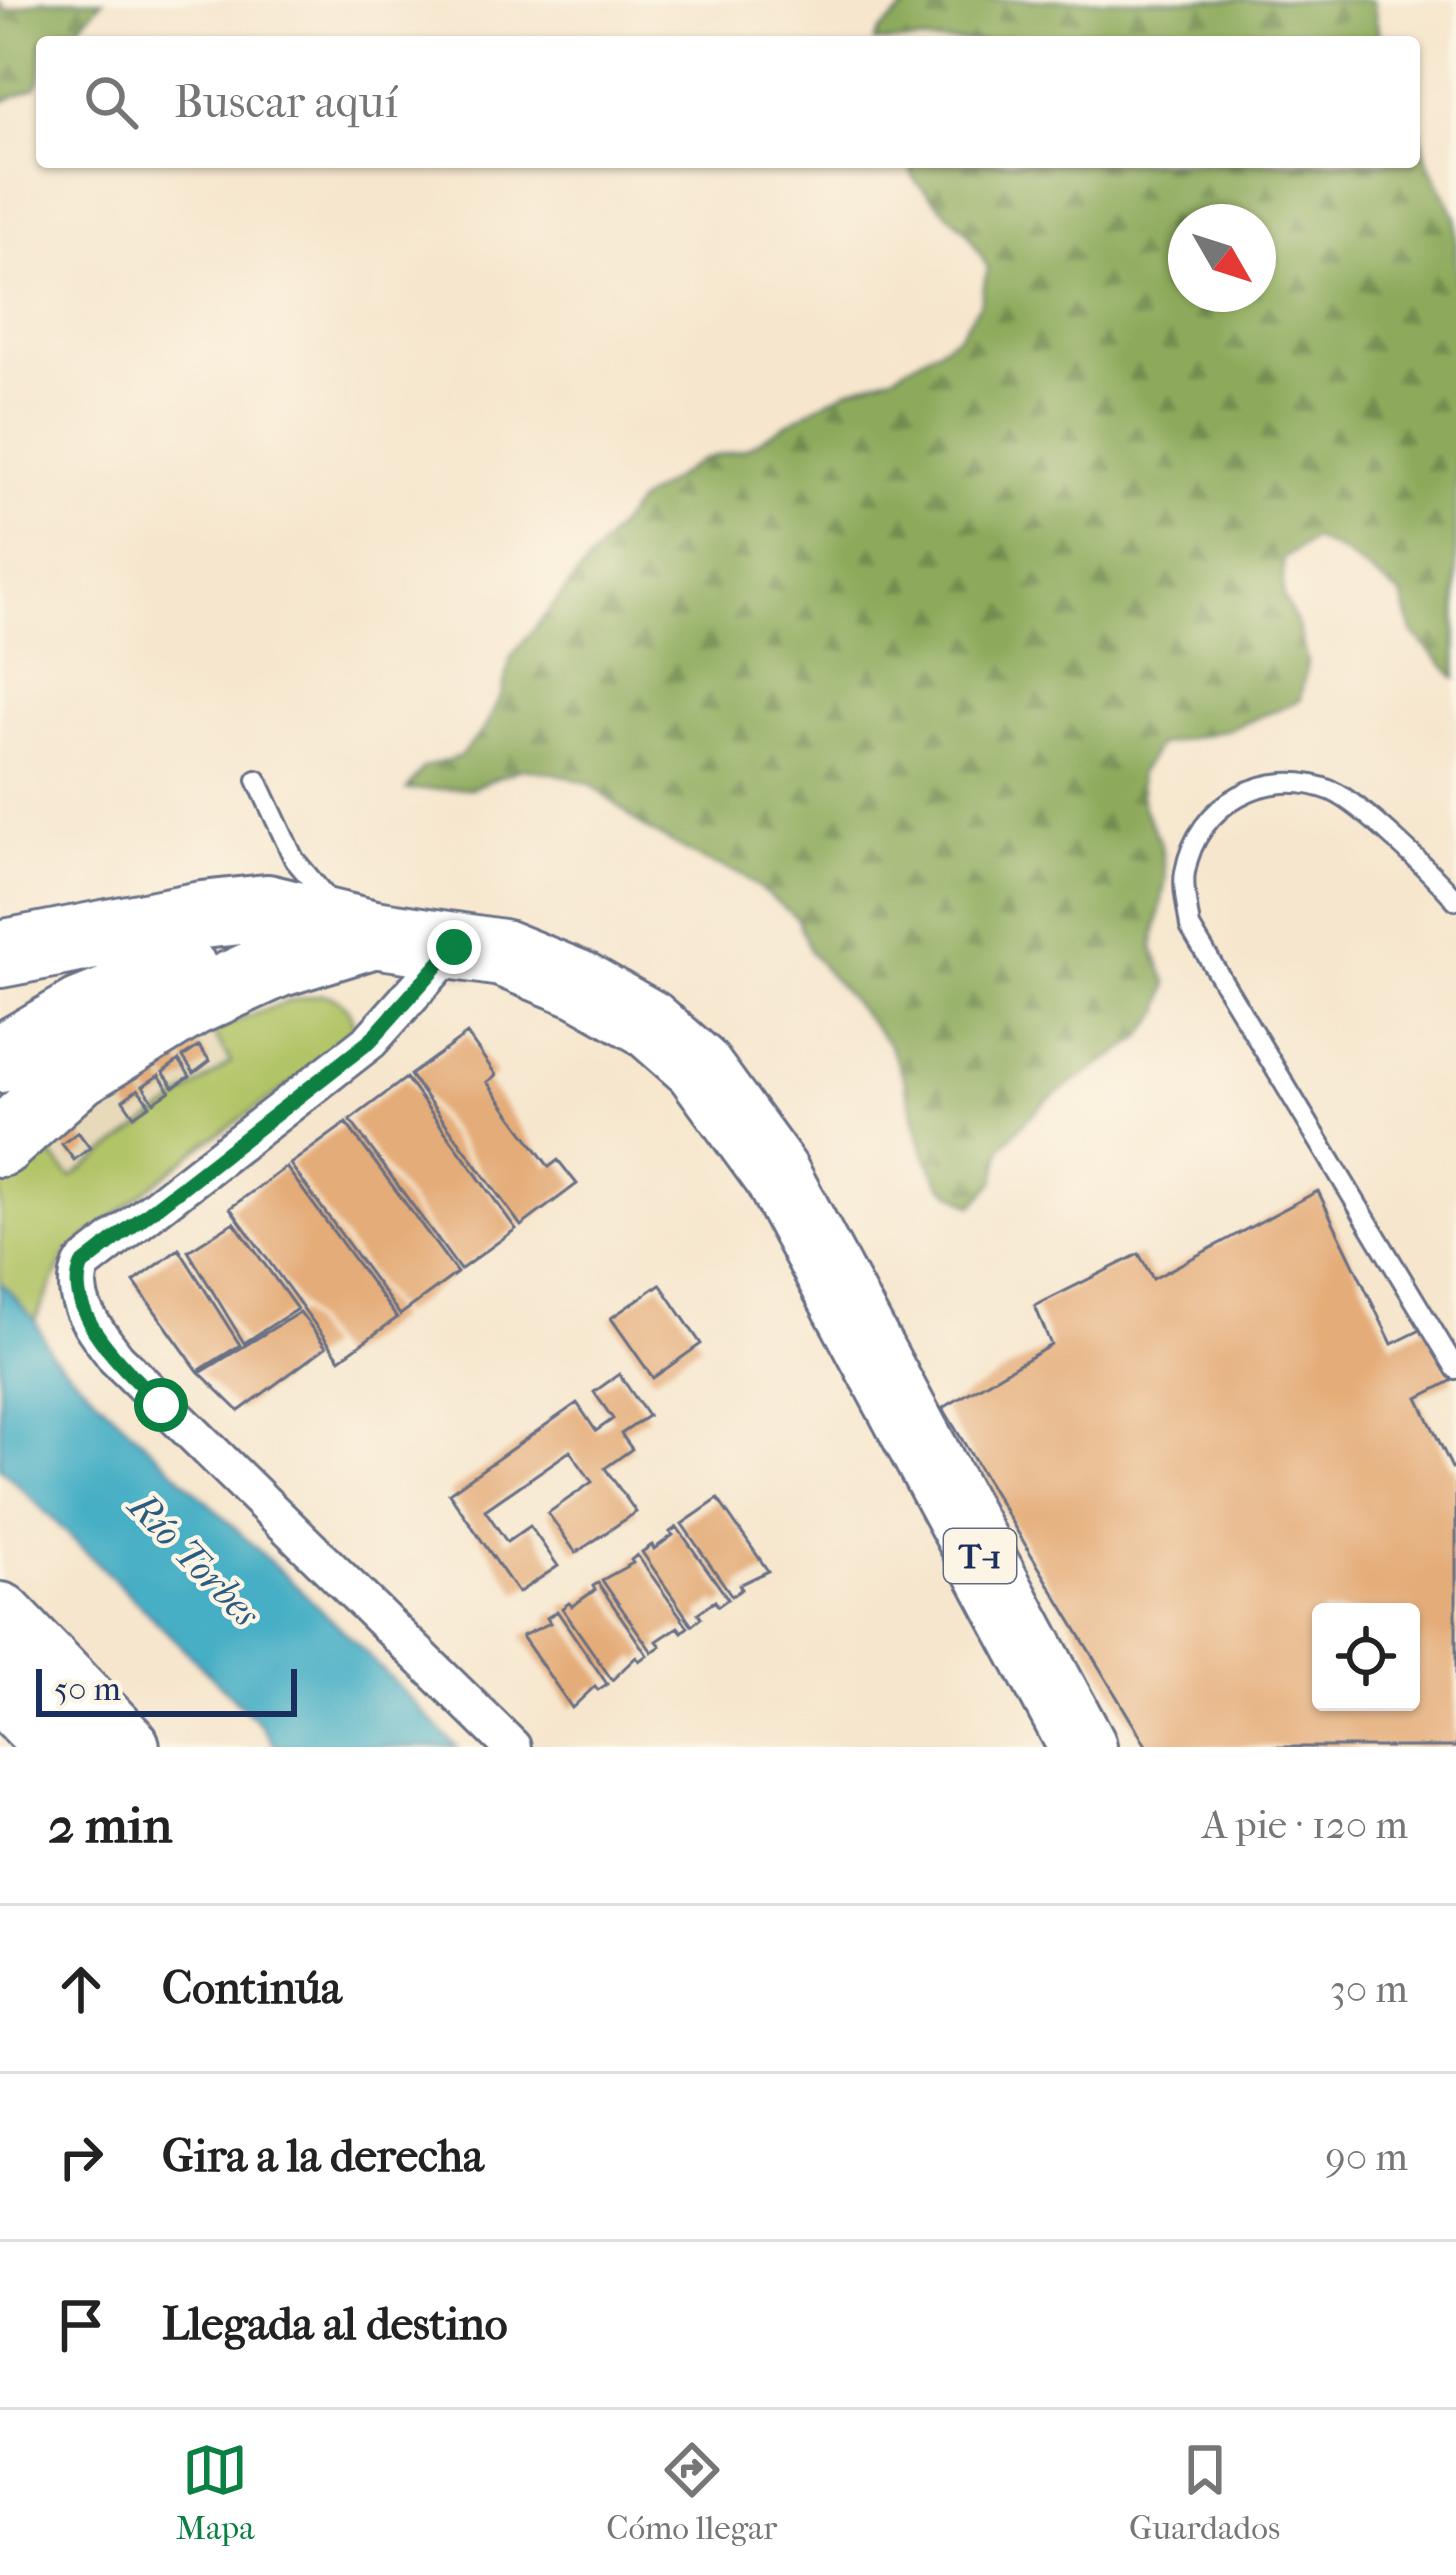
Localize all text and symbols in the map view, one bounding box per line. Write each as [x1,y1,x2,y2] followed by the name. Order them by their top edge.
[36,36,1420,168] search box
[78,69,144,135] icon: search
[174,76,398,129] text: Buscar aquí
[1168,204,1276,312] north arrow
[427,920,481,974] route end
[134,1378,188,1432] route start
[118,1481,270,1637] water label: Río Torbes
[944,1529,1016,1583] road number: T-1
[1312,1603,1420,1711] map controls
[1312,1603,1420,1711] button: locate
[36,1663,297,1716] scale bar
[54,1670,121,1709] text: 50 m
[48,1795,172,1855] text: 2 min
[1202,1802,1408,1848] text: A pie · 120 m
[48,1956,114,2022] icon: ahead
[162,1962,342,2015] text: Continúa
[1330,1966,1408,2012] text: 30 m
[48,2124,114,2190] icon: right
[162,2130,484,2183] text: Gira a la derecha
[1325,2134,1408,2180] text: 90 m
[48,2292,114,2358] icon: arrive
[162,2298,508,2351] text: Llegada al destino
[176,2437,254,2548] tab: Mapa
[606,2437,777,2548] tab: Cómo llegar
[1129,2437,1280,2548] tab: Guardados

